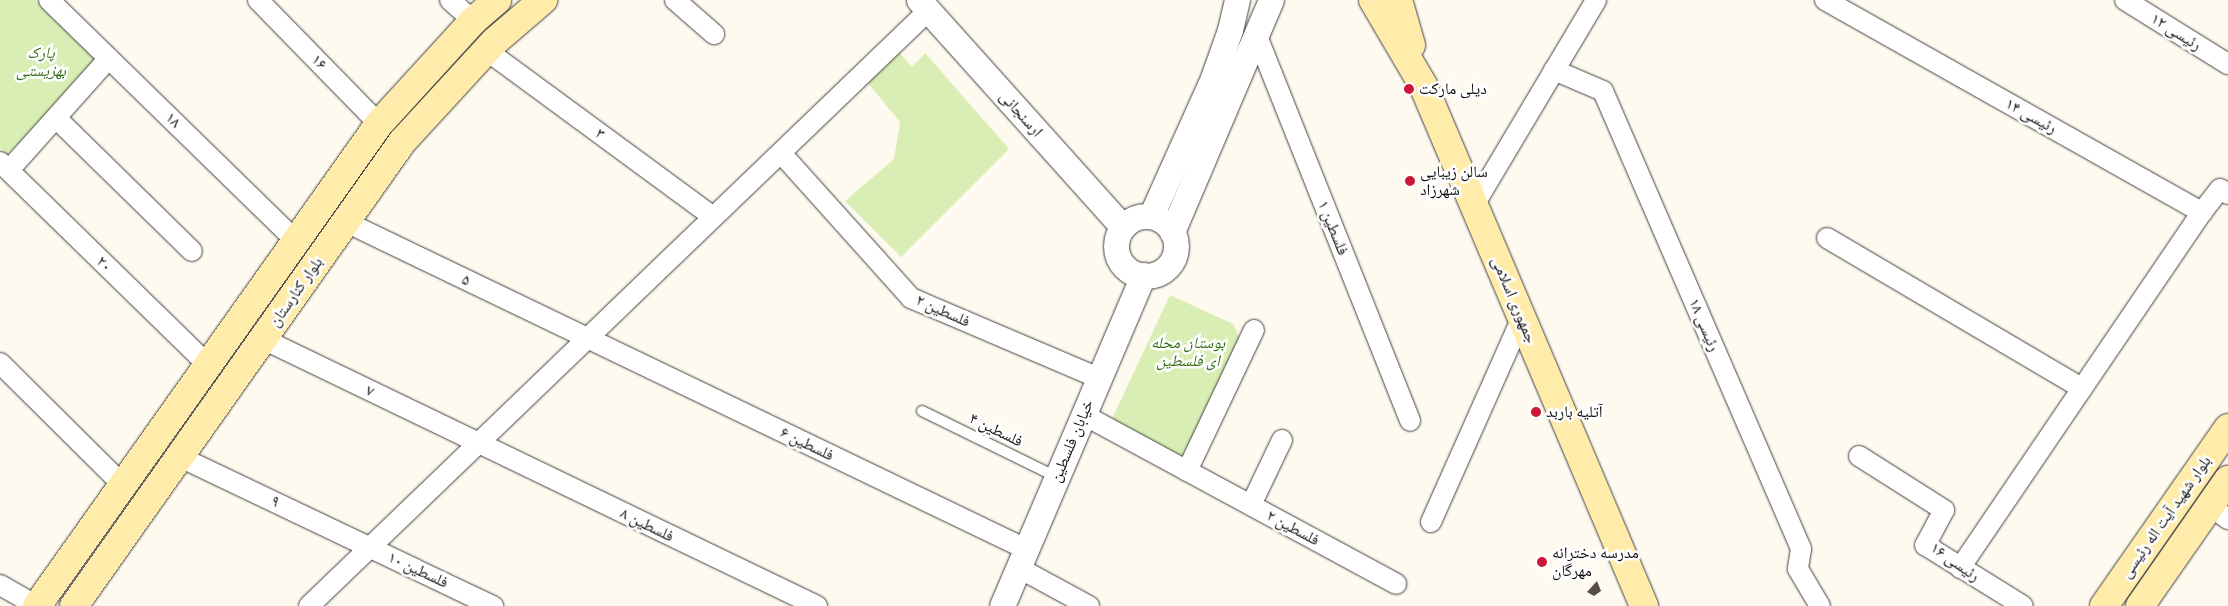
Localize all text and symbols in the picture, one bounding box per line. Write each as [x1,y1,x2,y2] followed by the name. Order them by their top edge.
[2147,9,2205,55] street label: رئیسی ۱۲
[16,43,66,81] park label: پارک بهزیستی
[307,50,331,74] street label: ۱۶
[1419,79,1487,99] place label: دیلی مارکت
[1403,83,1415,95] marker: دیلی مارکت
[995,87,1047,141] street label: ارسنجانی
[2002,94,2060,138] street label: رئیسی ۱۴
[161,108,185,132] street label: ۱۸
[591,124,609,144] street label: ۳
[1420,162,1488,200] place label: سالن زیبایی شهرزاد
[1404,175,1416,187] marker: سالن زیبایی شهرزاد
[1313,198,1353,258] street label: فلسطین ۱
[92,252,116,276] street label: ۲۰
[265,253,327,331] street label: بلوار کنارستان
[1487,254,1541,346] street label: جمهوری اسلامی
[459,270,473,290] street label: ۵
[913,291,973,331] street label: فلسطین ۲
[1684,296,1724,354] street label: رئیسی ۱۸
[1151,333,1225,371] park label: بوستان محله ای فلسطین
[363,381,377,401] street label: ۷
[1046,397,1098,485] street label: خیابان فلسطین
[1546,402,1602,422] place label: آتلیه باربد
[1530,406,1542,418] marker: آتلیه باربد
[966,409,1026,451] street label: فلسطین ۴
[777,423,837,465] street label: فلسطین ۶
[2117,452,2215,582] street label: بلوار شهید آیت اله رئیسی
[268,492,282,512] street label: ۹
[617,504,677,546] street label: فلسطین ۸
[1263,506,1323,550] street label: فلسطین ۲
[1927,538,1983,586] street label: رئیسی ۱۶
[1552,543,1639,581] place label: مدرسه دخترانه مهرگان
[385,548,451,592] street label: فلسطین ۱۰
[1536,556,1548,568] marker: مدرسه دخترانه مهرگان

